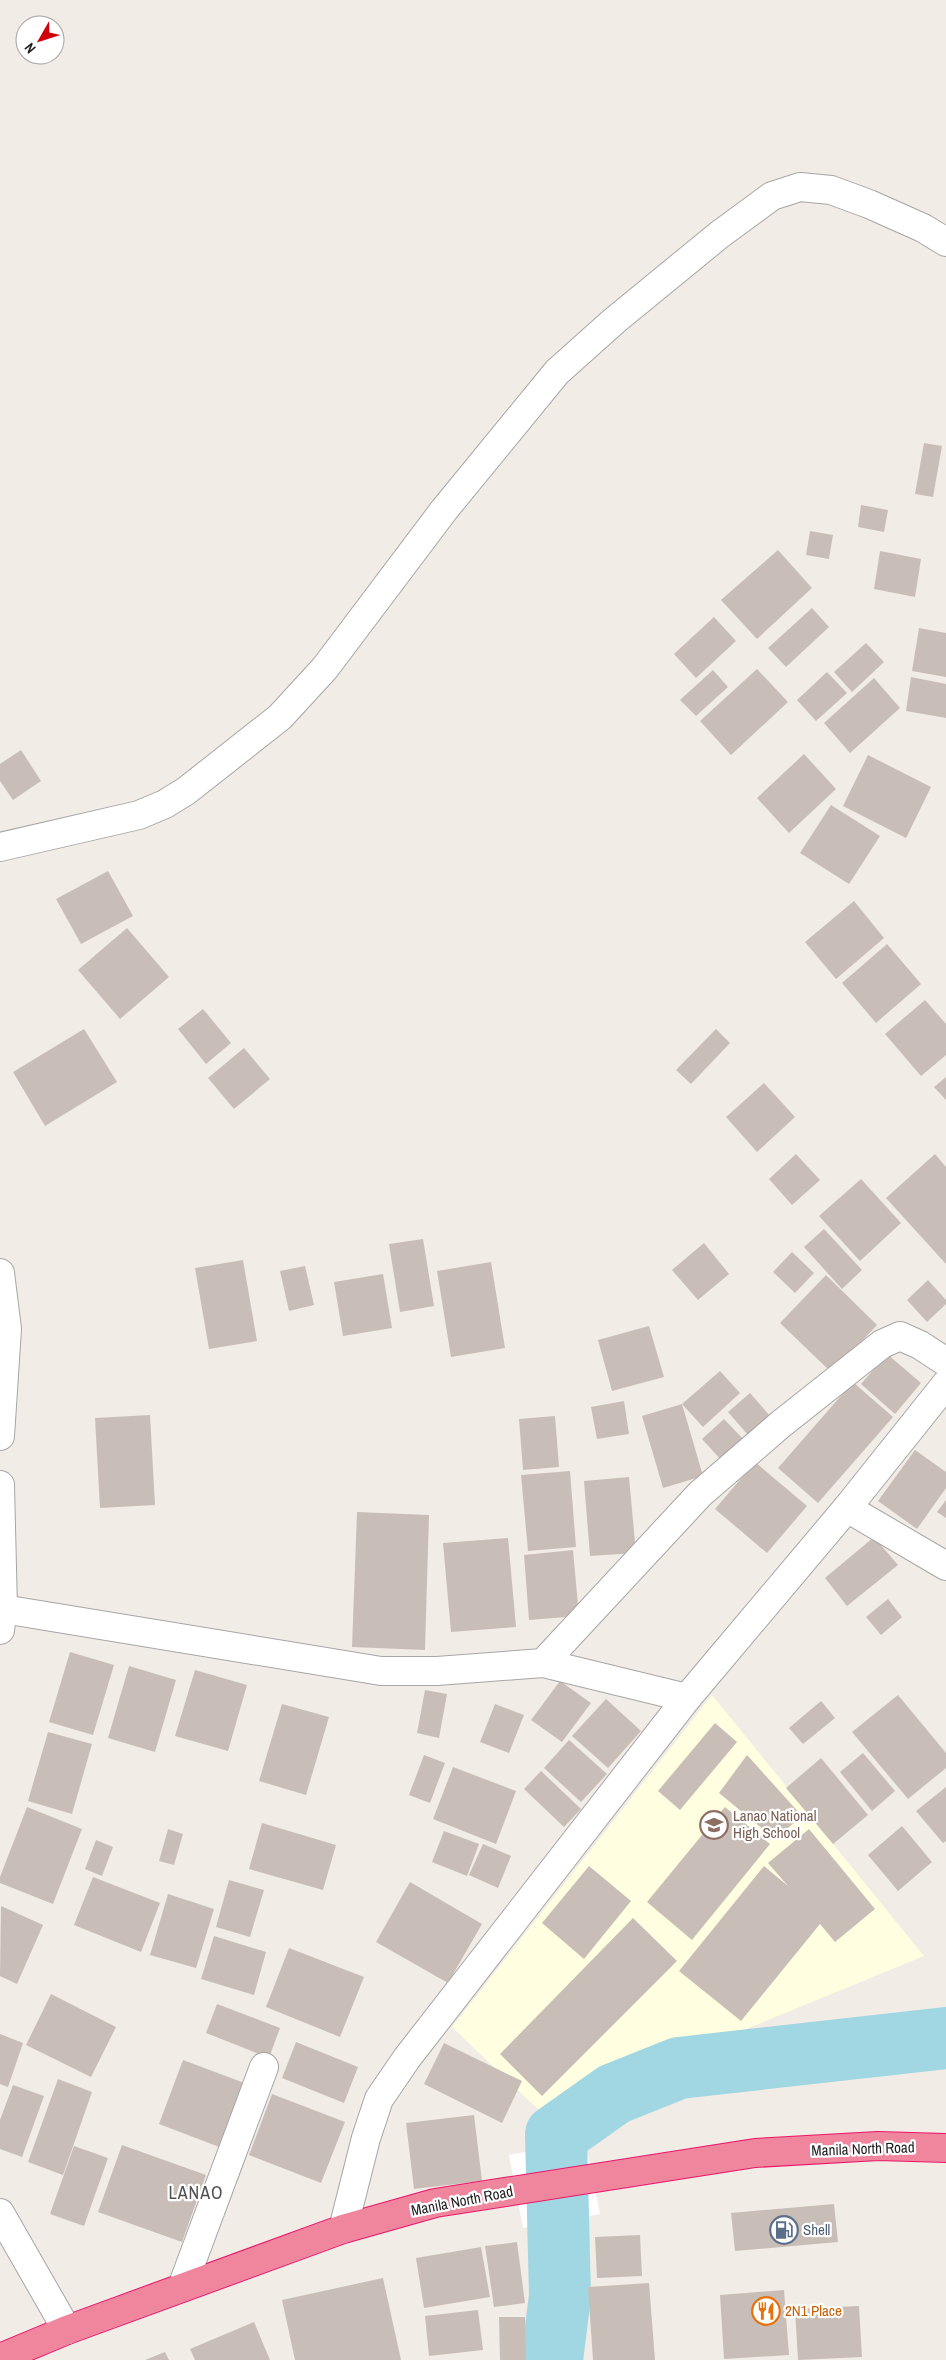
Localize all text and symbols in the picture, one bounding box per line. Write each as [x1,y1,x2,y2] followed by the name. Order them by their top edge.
[15,15,65,65] north arrow
[20,39,40,57] text: N
[733,1805,816,1843] place label: Lanao National High School
[699,1810,729,1840] school or university icon: Lanao National High School
[811,2136,915,2161] street label: Manila North Road
[168,2180,224,2205] district label: LANAO
[409,2180,515,2221] street label: Manila North Road
[769,2215,799,2245] fuel station icon: Shell
[803,2219,830,2240] place label: Shell
[751,2296,781,2326] restaurant icon: 2N1 Place
[785,2300,842,2321] place label: 2N1 Place

